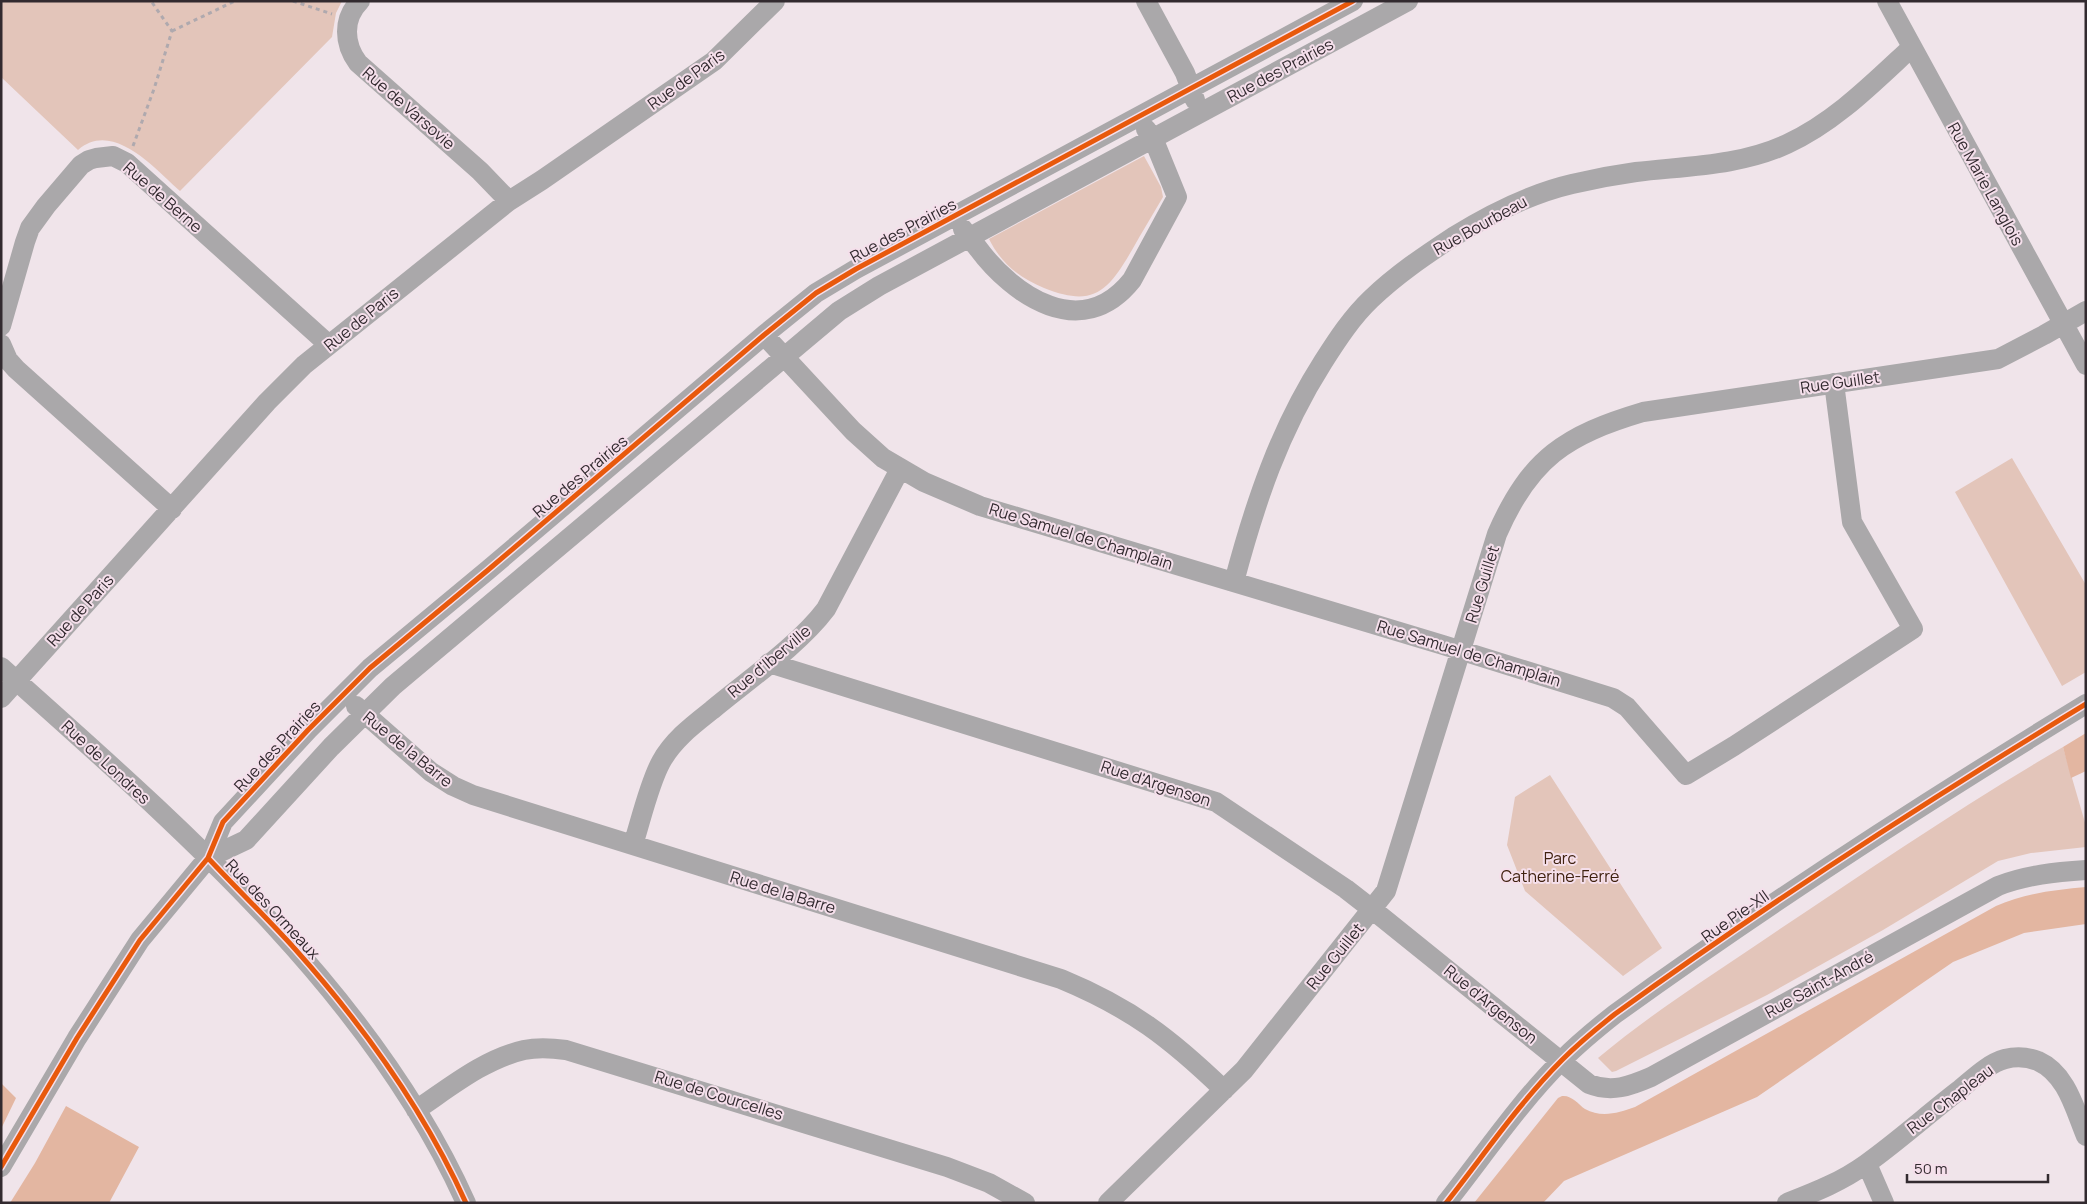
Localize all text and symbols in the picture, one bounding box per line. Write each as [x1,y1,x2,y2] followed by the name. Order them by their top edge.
[1223,33,1337,107] street label: Rue des Prairies
[643,44,729,114] street label: Rue de Paris
[358,62,460,154] street label: Rue de Varsovie
[1943,118,2029,250] street label: Rue Marie Langlois
[119,157,207,237] street label: Rue de Berne
[1429,190,1531,260] street label: Rue Bourbeau
[846,193,960,267] street label: Rue des Prairies
[319,282,403,356] street label: Rue de Paris
[1799,366,1881,398] street label: Rue Guillet
[528,430,632,522] street label: Rue des Prairies
[986,498,1176,574] street label: Rue Samuel de Champlain
[1460,543,1504,625] street label: Rue Guillet
[42,569,118,651] street label: Rue de Paris
[1374,615,1564,691] street label: Rue Samuel de Champlain
[723,620,815,702] street label: Rue d'Iberville
[229,696,325,796] street label: Rue des Prairies
[359,706,457,792] street label: Rue de la Barre
[57,715,155,809] street label: Rue de Londres
[1098,755,1214,811] street label: Rue d'Argenson
[1501,847,1619,887] park label: Parc Catherine-Ferré
[221,854,326,964] street label: Rue des Ormeaux
[727,865,839,919] street label: Rue de la Barre
[1697,885,1773,947] street label: Rue Pie-XII
[1301,918,1369,994] street label: Rue Guillet
[1761,945,1877,1023] street label: Rue Saint-André
[1440,960,1542,1048] street label: Rue d'Argenson
[1902,1059,1998,1139] street label: Rue Chapleau
[652,1065,786,1125] street label: Rue de Courcelles
[1907,1152,2048,1184] scale bar
[1914,1158,1948,1179] text: 50 m

